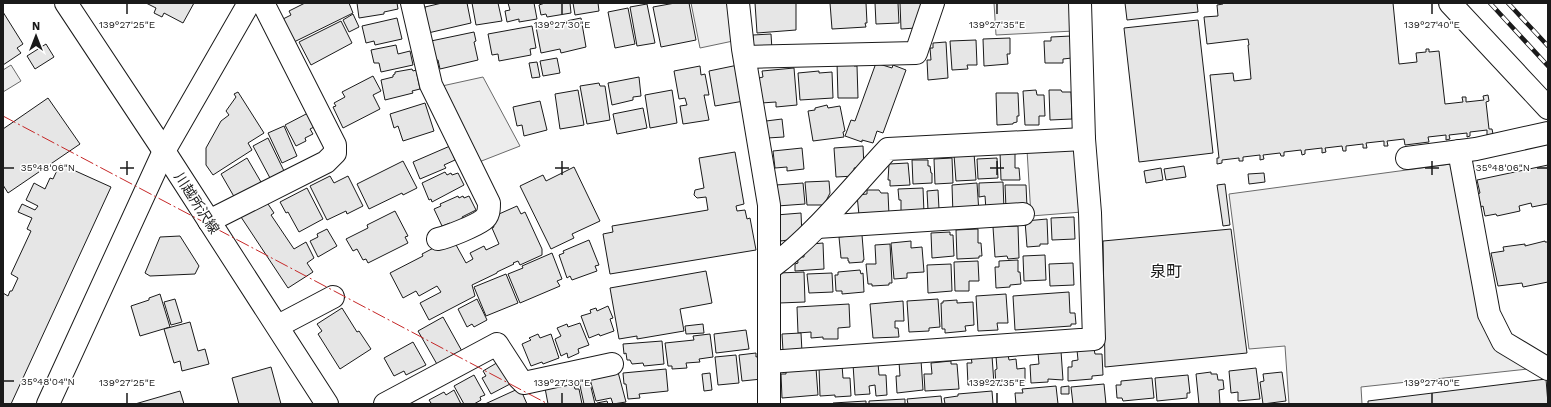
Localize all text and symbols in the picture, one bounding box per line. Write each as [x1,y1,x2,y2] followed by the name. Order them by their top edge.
[16,16,56,56] north arrow
[99,19,155,30] text: 139°27'25"E
[534,19,590,30] text: 139°27'30"E
[969,19,1025,30] text: 139°27'35"E
[1404,19,1460,30] text: 139°27'40"E
[32,20,40,33] text: N
[21,162,75,173] text: 35°48'06"N
[1476,162,1530,173] text: 35°48'06"N
[171,169,223,237] street label: 川越所沢線
[1150,262,1182,281] district label: 泉町
[21,376,75,387] text: 35°48'04"N
[99,377,155,388] text: 139°27'25"E
[534,377,590,388] text: 139°27'30"E
[969,377,1025,388] text: 139°27'35"E
[1404,377,1460,388] text: 139°27'40"E

